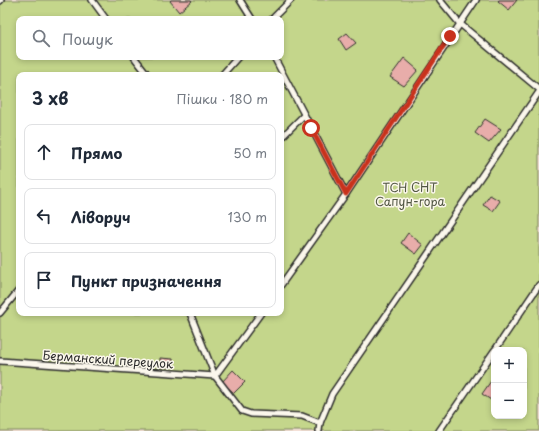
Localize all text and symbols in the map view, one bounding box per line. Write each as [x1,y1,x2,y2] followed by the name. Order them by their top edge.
[16,16,284,60] search box
[30,27,52,49] icon: search
[62,27,113,50] text: Пошук
[441,27,459,45] route end
[32,85,68,111] text: 3 хв
[177,89,268,108] text: Пішки · 180 m
[302,119,320,137] route start
[33,141,55,163] icon: ahead
[71,141,122,164] text: Прямо
[233,143,267,162] text: 50 m
[375,178,446,210] park label: ТСН СНТ Сапун-гора
[33,205,55,227] icon: left
[71,205,131,228] text: Ліворуч
[228,207,267,226] text: 130 m
[33,269,55,291] icon: arrive
[71,269,222,292] text: Пункт призначення
[42,345,175,373] street label: Берманский переулок
[491,347,527,419] map controls
[491,347,527,383] button: +
[491,383,527,419] button: −

